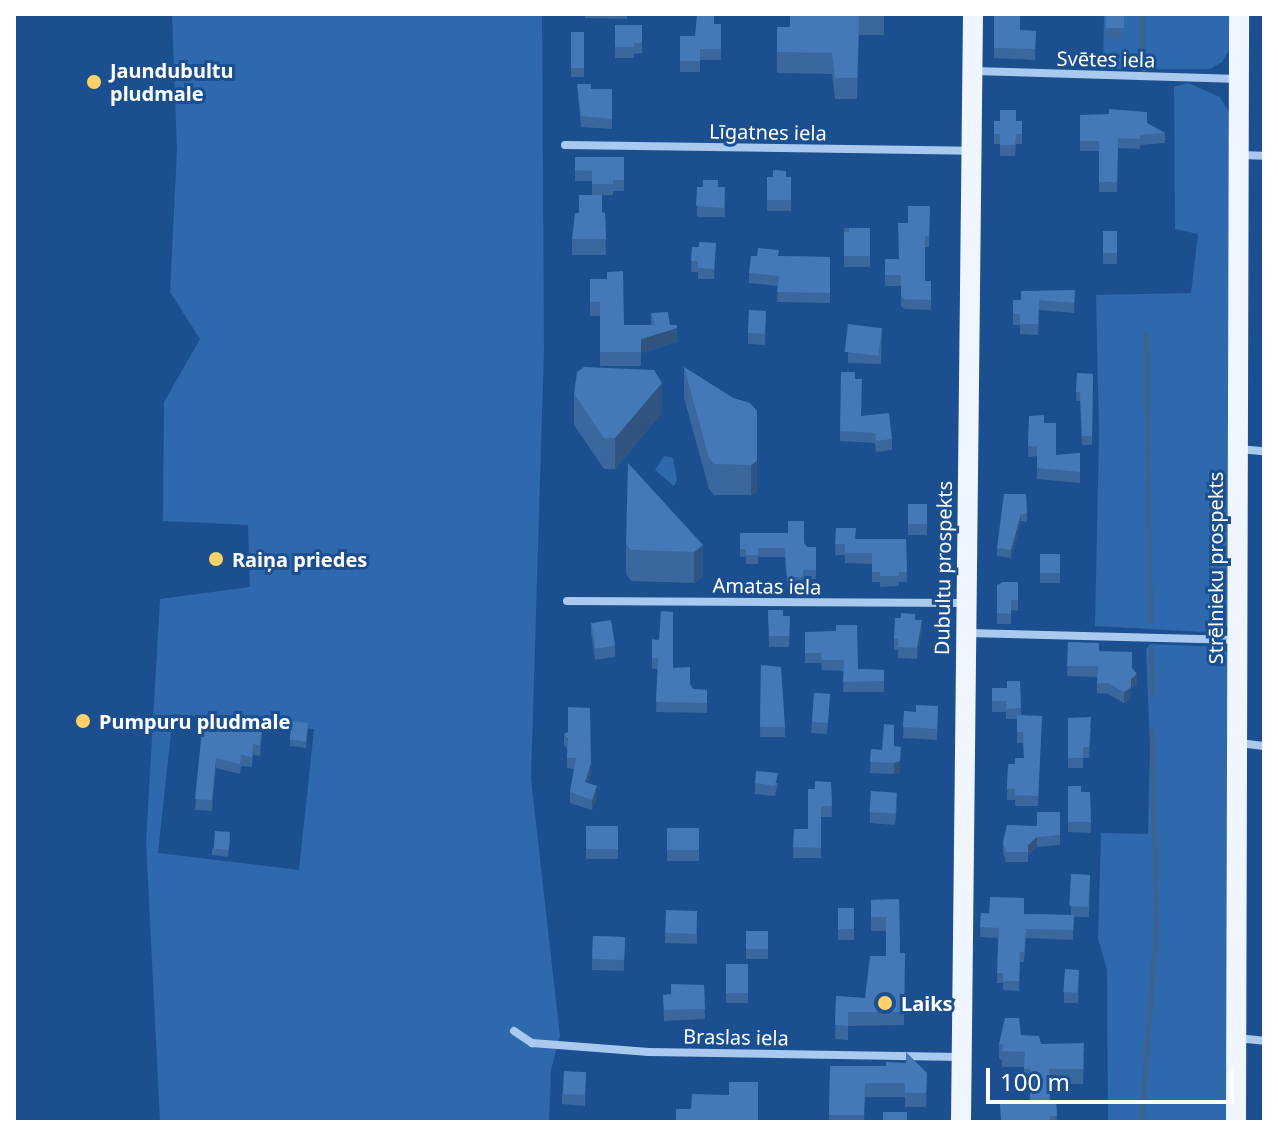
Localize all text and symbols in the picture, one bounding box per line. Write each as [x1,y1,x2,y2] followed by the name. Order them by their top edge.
[1057,46,1155,72] street label: Svētes iela
[110,58,234,105] place label: Jaundubultu pludmale
[85,73,103,91] marker: Jaundubultu pludmale
[709,119,827,145] street label: Līgatnes iela
[1203,472,1227,664] street label: Strēlnieku prospekts
[929,481,957,655] street label: Dubultu prospekts
[232,547,367,571] place label: Raiņa priedes
[207,550,225,568] marker: Raiņa priedes
[712,573,822,599] street label: Amatas iela
[99,709,290,733] place label: Pumpuru pludmale
[74,712,92,730] marker: Pumpuru pludmale
[901,991,953,1015] place label: Laiks
[876,994,894,1012] marker: Laiks
[683,1024,789,1050] street label: Braslas iela
[990,1052,1238,1102] scale bar
[1000,1065,1070,1098] text: 100 m

